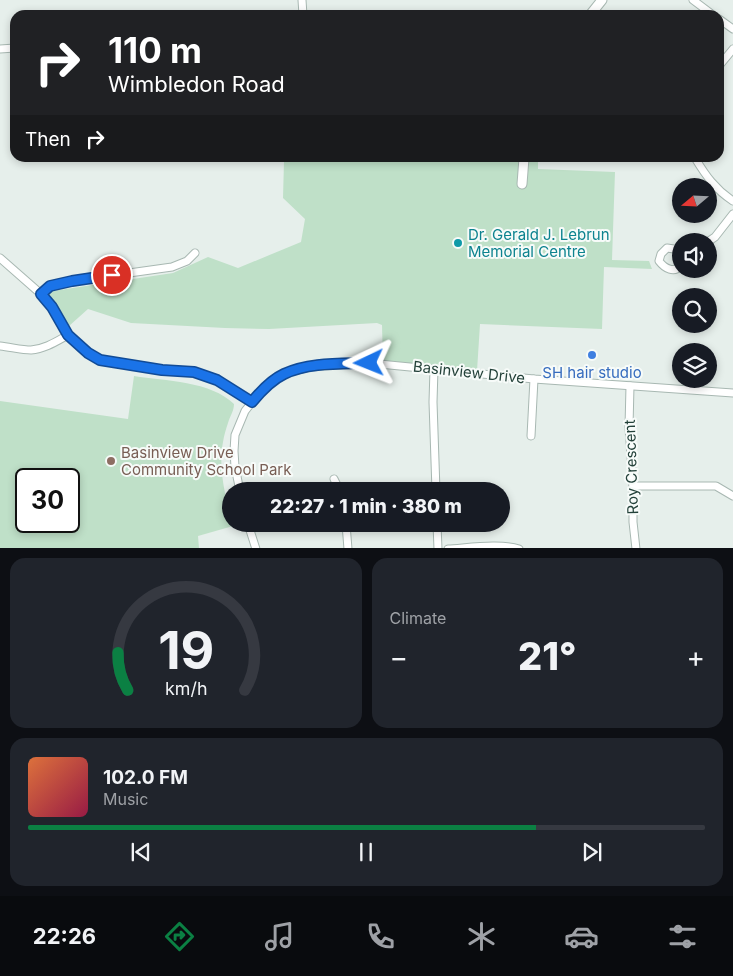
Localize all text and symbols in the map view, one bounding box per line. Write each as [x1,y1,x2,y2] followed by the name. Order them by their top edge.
[108,29,202,71] text: 110 m
[25,30,90,95] icon: right
[108,71,285,97] text: Wimbledon Road
[81,125,109,153] icon: right
[25,128,71,151] text: Then
[672,178,718,222] north arrow
[672,178,717,388] map controls
[468,225,610,261] place label: Dr. Gerald J. Lebrun Memorial Centre
[672,233,717,278] button: sound
[452,237,464,249] marker: Dr. Gerald J. Lebrun Memorial Centre
[91,254,133,296] pin
[98,261,126,289] icon: arrive
[672,288,717,333] button: search
[342,336,394,388] position arrow
[672,343,717,388] button: layers
[586,349,598,361] marker: SH hair studio
[412,357,526,387] street label: Basinview Drive
[542,363,642,382] place label: SH hair studio
[620,419,642,515] street label: Roy Crescent
[121,443,292,479] place label: Basinview Drive Community School Park
[105,455,117,467] marker: Basinview Drive Community School Park
[15,468,80,533] speed limit sign: 30
[270,495,462,518] text: 22:27 · 1 min · 380 m
[390,608,446,628] text: Climate
[158,619,214,682] text: 19
[518,633,577,679] text: 21°
[390,640,408,674] text: −
[686,640,705,674] text: +
[165,678,207,699] text: km/h
[103,766,188,789] text: 102.0 FM
[103,789,148,809] text: Music
[127,838,155,866] icon: previous
[352,838,380,866] icon: pause
[578,838,606,866] icon: next
[162,919,197,954] icon: directions
[262,919,297,954] icon: music
[363,919,398,954] icon: phone
[464,919,499,954] icon: climate
[564,919,599,954] icon: car
[665,919,700,954] icon: filters
[33,923,96,949] text: 22:26

